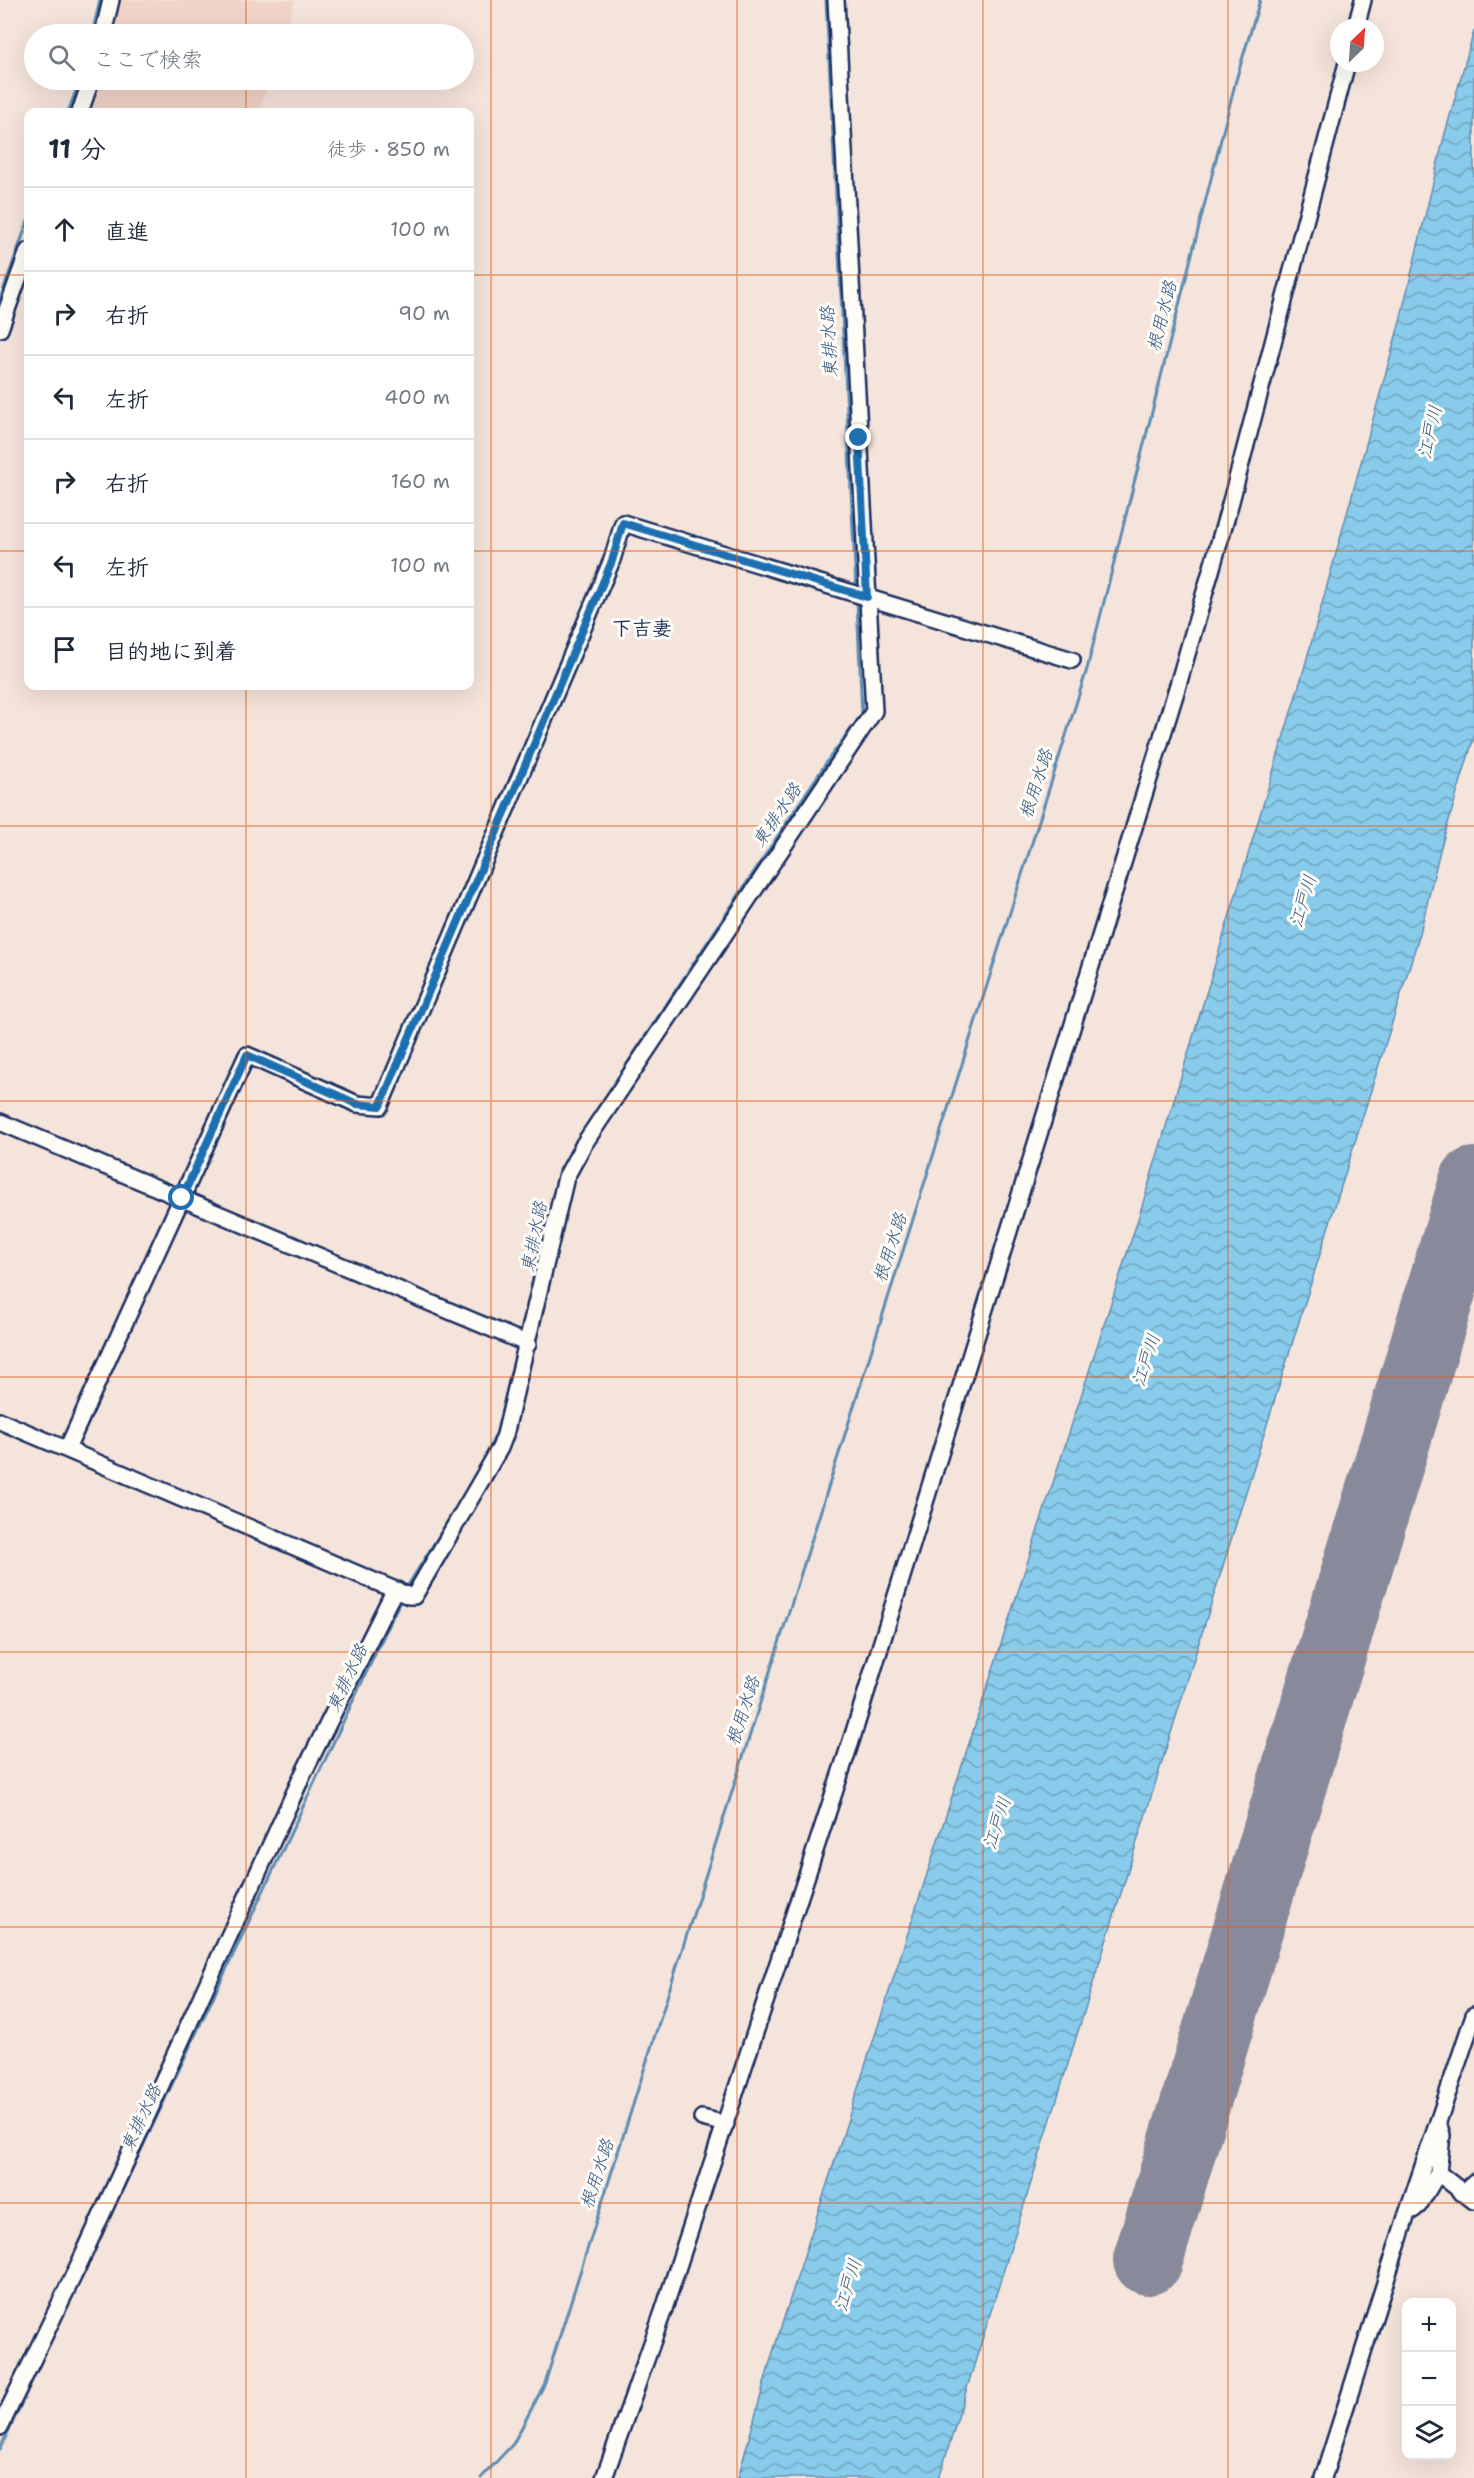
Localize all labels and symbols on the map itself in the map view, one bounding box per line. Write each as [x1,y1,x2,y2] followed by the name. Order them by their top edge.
[1330,18,1384,72] north arrow
[1142,277,1183,354] water label: 根用水路
[815,304,843,379] water label: 東排水路
[1412,403,1448,461] water label: 江戸川
[845,424,871,450] route end
[612,615,672,641] district label: 下吉妻
[1013,745,1059,822] water label: 根用水路
[747,778,808,852] water label: 東排水路
[1284,872,1322,930] water label: 江戸川
[168,1184,194,1210] route start
[515,1198,553,1275] water label: 東排水路
[867,1209,913,1286] water label: 根用水路
[1126,1331,1166,1389] water label: 江戸川
[321,1639,374,1716] water label: 東排水路
[720,1672,766,1749] water label: 根用水路
[977,1794,1017,1852] water label: 江戸川
[115,2079,168,2156] water label: 東排水路
[574,2135,620,2212] water label: 根用水路
[829,2256,867,2314] water label: 江戸川

